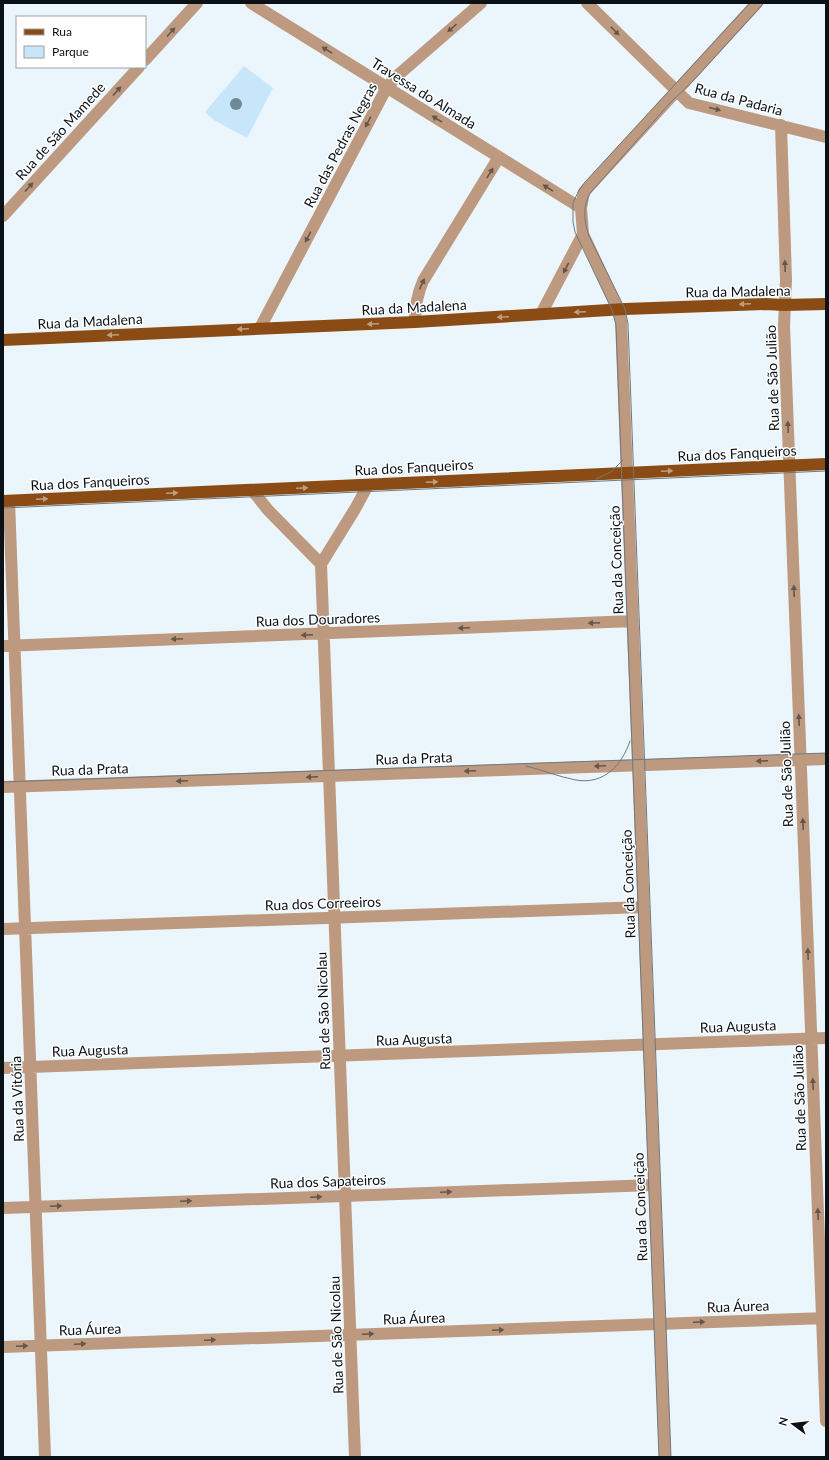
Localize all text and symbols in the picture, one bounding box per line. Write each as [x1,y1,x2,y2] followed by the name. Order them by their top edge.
[16,16,146,68] legend
[52,24,72,39] text: Rua
[447,24,457,33] one-way arrow
[610,26,620,36] one-way arrow
[166,27,175,36] one-way arrow
[52,44,89,59] text: Parque
[321,47,333,54] one-way arrow
[368,54,480,132] street label: Travessa do Almada
[12,79,108,183] street label: Rua de São Mamede
[693,79,785,119] street label: Rua da Padaria
[300,80,380,210] street label: Rua das Pedras Negras
[112,86,121,96] one-way arrow
[708,107,721,113] one-way arrow
[432,115,443,123] one-way arrow
[365,116,372,128] one-way arrow
[486,167,493,179] one-way arrow
[25,182,34,192] one-way arrow
[542,184,554,191] one-way arrow
[305,231,311,243] one-way arrow
[782,260,789,272] one-way arrow
[562,263,569,274] one-way arrow
[419,279,425,290] one-way arrow
[685,282,791,300] street label: Rua da Madalena
[361,296,467,318] street label: Rua da Madalena
[739,301,751,308] one-way arrow
[574,308,586,315] one-way arrow
[37,310,143,332] street label: Rua da Madalena
[497,314,509,321] one-way arrow
[367,320,379,327] one-way arrow
[762,325,782,431] street label: Rua de São Julião
[237,326,249,333] one-way arrow
[107,332,119,339] one-way arrow
[785,421,792,433] one-way arrow
[677,441,797,465] street label: Rua dos Fanqueiros
[354,455,474,479] street label: Rua dos Fanqueiros
[661,468,674,474] one-way arrow
[30,470,150,494] street label: Rua dos Fanqueiros
[426,478,438,485] one-way arrow
[296,484,308,491] one-way arrow
[166,490,178,497] one-way arrow
[36,496,48,503] one-way arrow
[606,505,626,615] street label: Rua da Conceição
[791,584,798,597] one-way arrow
[255,608,381,630] street label: Rua dos Douradores
[587,620,600,626] one-way arrow
[458,625,470,632] one-way arrow
[301,631,313,638] one-way arrow
[171,636,183,643] one-way arrow
[796,713,802,726] one-way arrow
[776,721,796,827] street label: Rua de São Julião
[375,748,453,768] street label: Rua da Prata
[756,757,768,764] one-way arrow
[51,759,129,779] street label: Rua da Prata
[594,763,606,770] one-way arrow
[463,768,476,774] one-way arrow
[306,773,318,780] one-way arrow
[175,778,188,784] one-way arrow
[800,818,807,830] one-way arrow
[618,829,638,939] street label: Rua da Conceição
[265,892,381,914] street label: Rua dos Correeiros
[805,948,812,960] one-way arrow
[312,952,334,1070] street label: Rua de São Nicolau
[699,1016,777,1036] street label: Rua Augusta
[375,1029,453,1049] street label: Rua Augusta
[51,1040,129,1060] street label: Rua Augusta
[789,1045,809,1151] street label: Rua de São Julião
[7,1056,27,1142] street label: Rua da Vitória
[810,1078,817,1090] one-way arrow
[630,1152,650,1262] street label: Rua da Conceição
[270,1170,386,1192] street label: Rua dos Sapateiros
[440,1189,453,1195] one-way arrow
[310,1194,323,1200] one-way arrow
[180,1198,192,1205] one-way arrow
[50,1203,63,1209] one-way arrow
[815,1208,822,1220] one-way arrow
[325,1276,347,1394] street label: Rua de São Nicolau
[706,1296,770,1316] street label: Rua Áurea
[382,1308,446,1328] street label: Rua Áurea
[58,1319,122,1339] street label: Rua Áurea
[693,1319,705,1326] one-way arrow
[492,1326,504,1333] one-way arrow
[362,1331,375,1337] one-way arrow
[204,1336,216,1343] one-way arrow
[74,1341,87,1347] one-way arrow
[16,1343,29,1349] one-way arrow
[773,1404,813,1444] north arrow
[775,1416,790,1427] text: N

